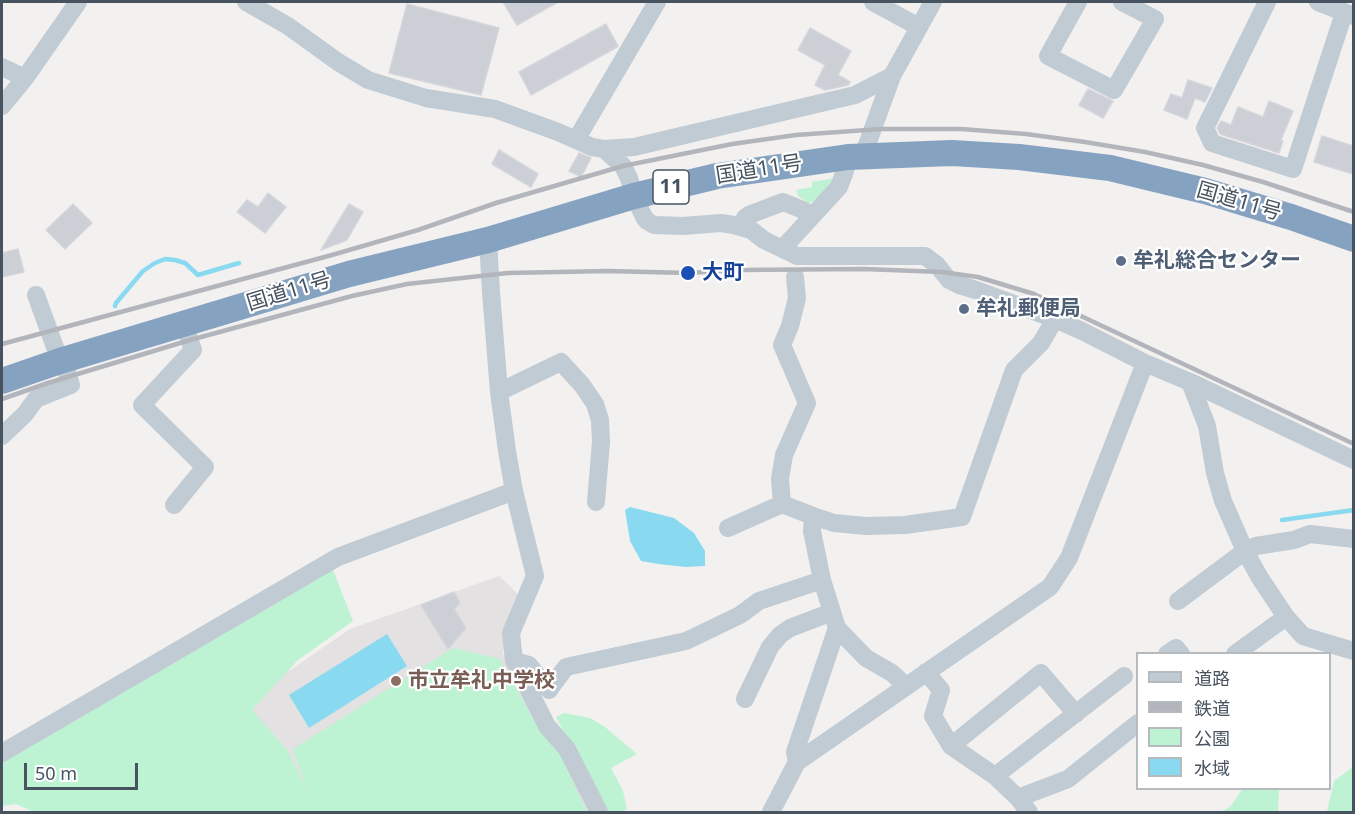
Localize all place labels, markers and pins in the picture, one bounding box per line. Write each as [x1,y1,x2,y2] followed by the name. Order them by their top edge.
[1133,248,1301,274] place label: 牟礼総合センター
[1114,254,1128,268] marker: 牟礼総合センター
[702,260,744,286] place label: 大町
[679,264,697,282] marker: 大町
[976,296,1081,322] place label: 牟礼郵便局
[957,302,971,316] marker: 牟礼郵便局
[408,668,555,694] place label: 市立牟礼中学校
[389,674,403,688] marker: 市立牟礼中学校

